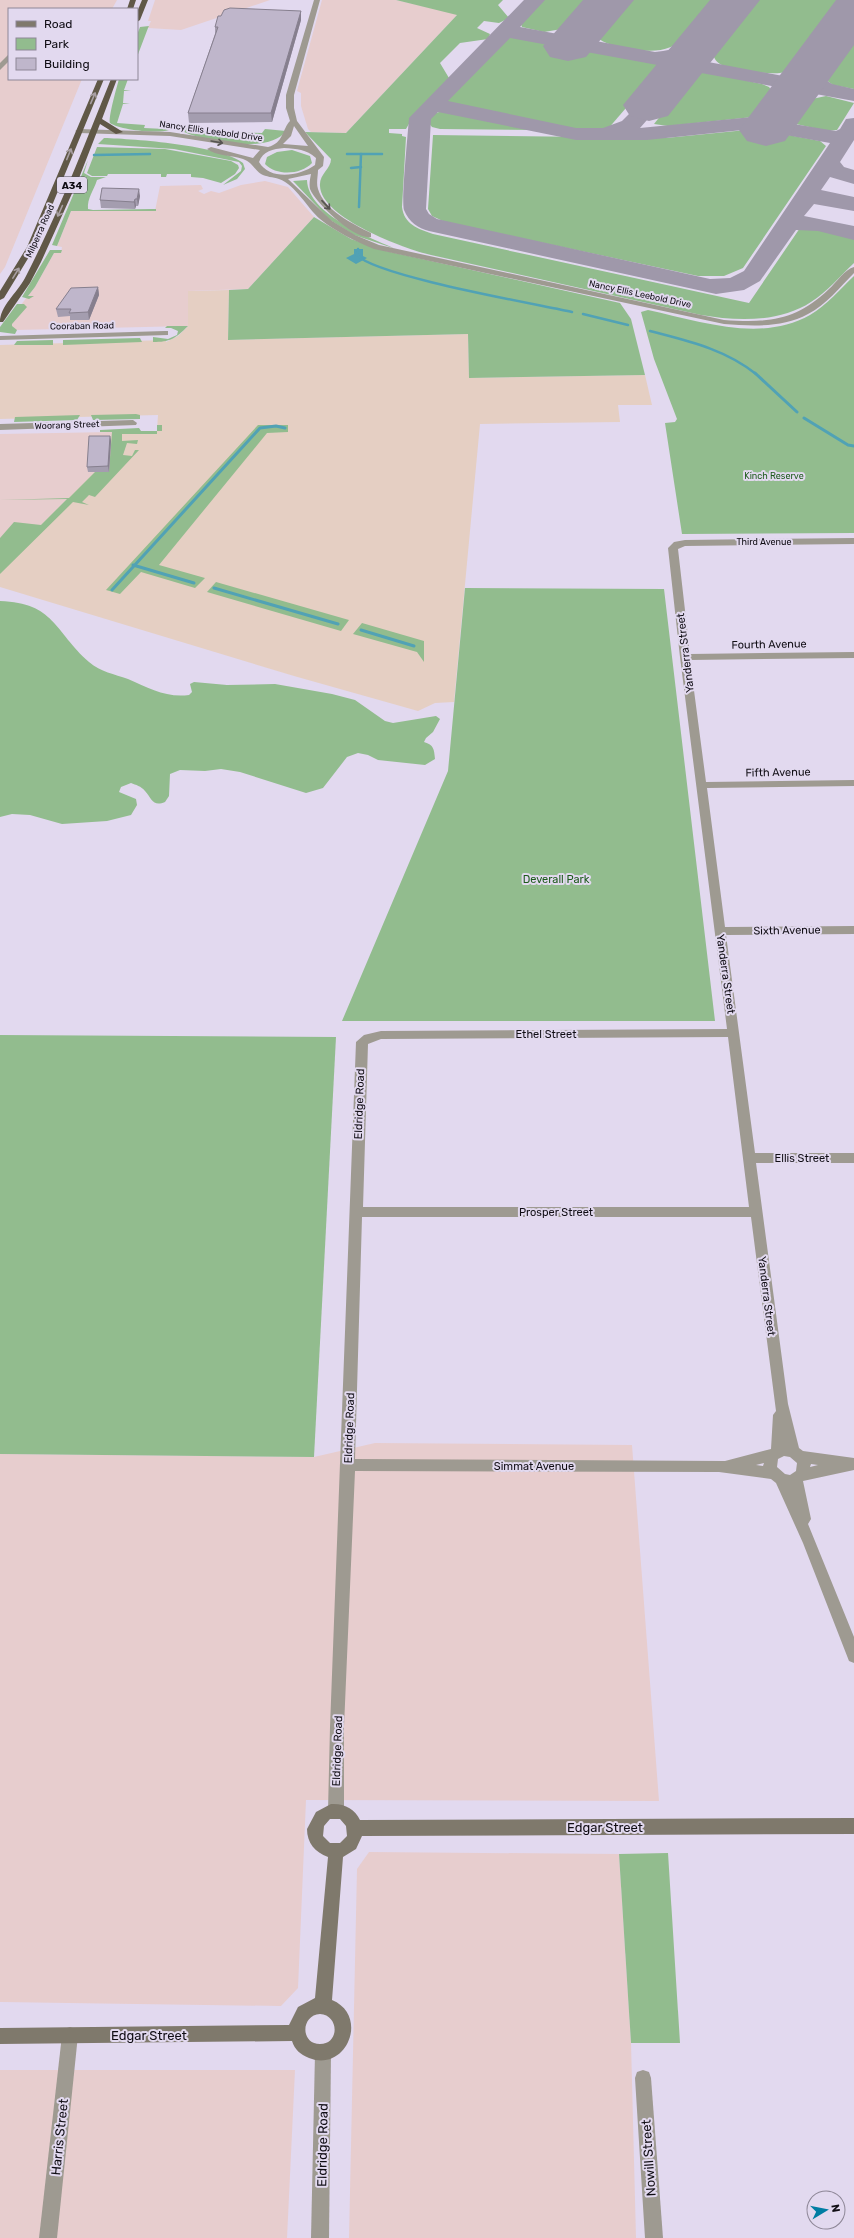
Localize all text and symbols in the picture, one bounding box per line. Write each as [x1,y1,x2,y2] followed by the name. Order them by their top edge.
[8,8,138,80] legend
[44,17,72,31] text: Road
[44,37,70,51] text: Park
[44,57,90,71] text: Building
[90,93,97,105] one-way arrow
[159,119,263,143] street label: Nancy Ellis Leebold Drive
[210,138,223,146] one-way arrow
[66,148,74,160] one-way arrow
[57,177,87,193] road number: A34
[321,199,330,209] one-way arrow
[24,203,56,259] street label: Milperra Road
[56,204,63,216] one-way arrow
[13,267,21,279] one-way arrow
[588,278,692,310] street label: Nancy Ellis Leebold Drive
[50,320,114,332] street label: Cooraban Road
[34,419,100,431] street label: Woorang Street
[744,471,804,481] park label: Kinch Reserve
[737,537,791,547] street label: Third Avenue
[674,612,697,694] street label: Yanderra Street
[731,637,807,652] street label: Fourth Avenue
[745,765,811,780] street label: Fifth Avenue
[523,873,590,886] park label: Deverall Park
[753,923,821,938] street label: Sixth Avenue
[713,933,738,1015] street label: Yanderra Street
[516,1028,577,1041] street label: Ethel Street
[352,1068,367,1140] street label: Eldridge Road
[775,1152,830,1165] street label: Ellis Street
[519,1206,594,1219] street label: Prosper Street
[755,1255,778,1337] street label: Yanderra Street
[342,1392,357,1464] street label: Eldridge Road
[494,1460,574,1473] street label: Simmat Avenue
[330,1715,345,1787] street label: Eldridge Road
[567,1820,643,1836] street label: Edgar Street
[111,2028,187,2044] street label: Edgar Street
[48,2098,71,2176] street label: Harris Street
[314,2103,332,2187] street label: Eldridge Road
[638,2119,659,2197] street label: Nowill Street
[806,2190,846,2230] north arrow
[828,2203,842,2213] text: N

